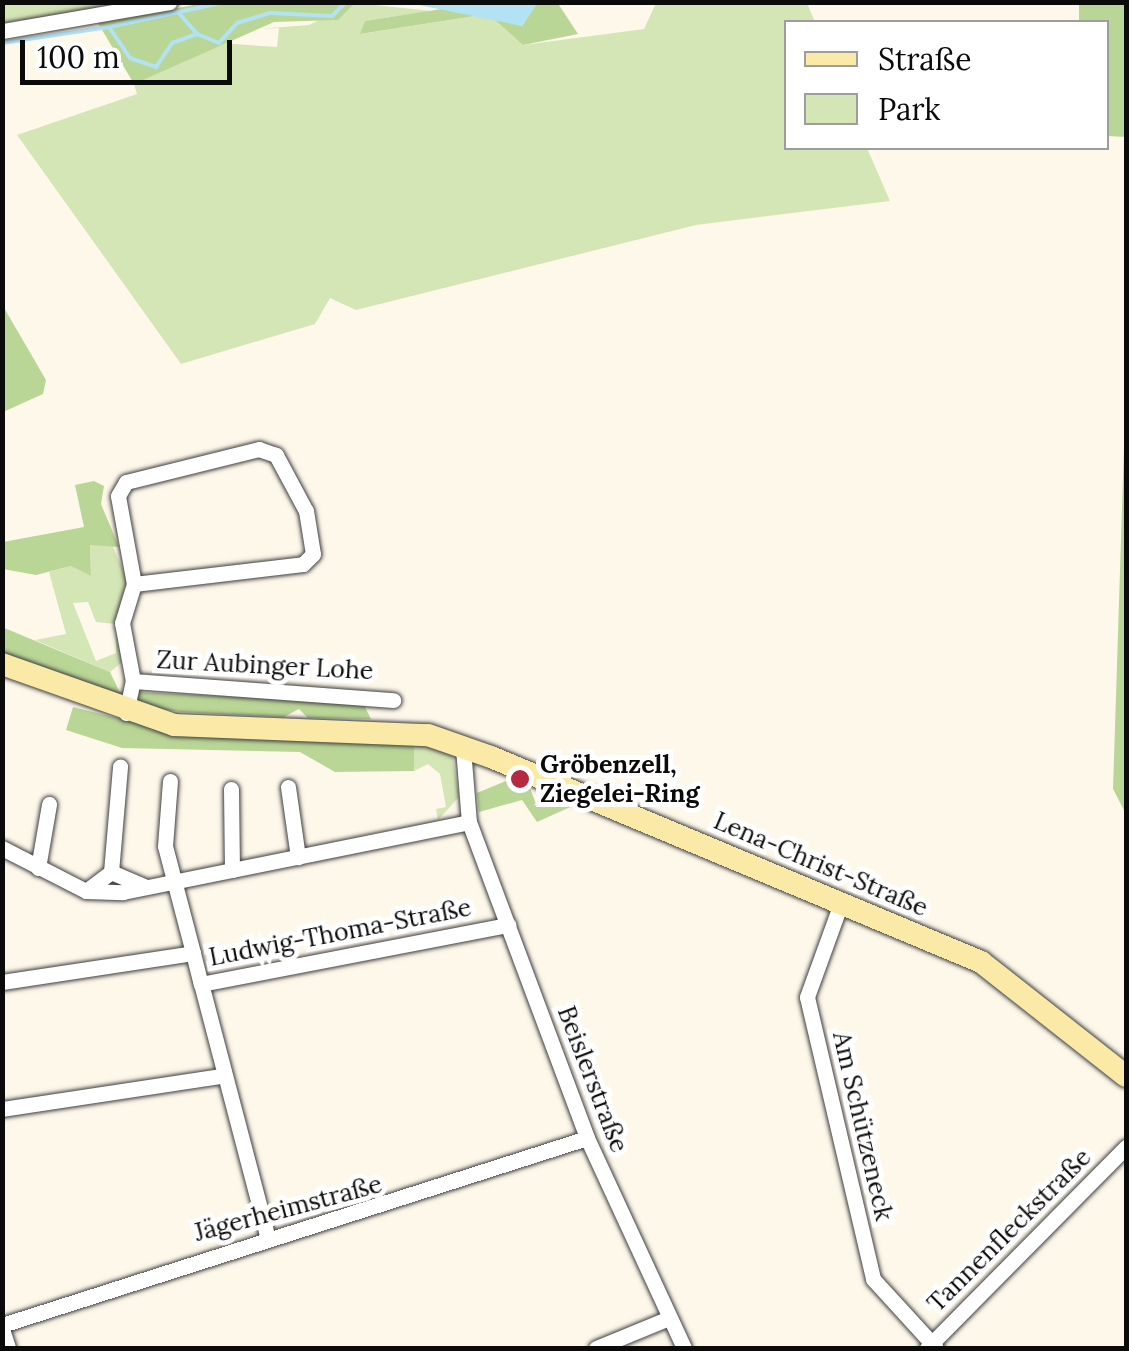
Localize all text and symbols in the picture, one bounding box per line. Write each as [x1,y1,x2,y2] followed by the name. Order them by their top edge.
[25,20,238,82] scale bar
[784,20,1109,150] legend
[37,38,120,76] text: 100 m
[878,40,971,78] text: Straße
[878,90,940,128] text: Park
[156,644,374,686] street label: Zur Aubinger Lohe
[540,750,699,809] place label: Gröbenzell, Ziegelei-Ring
[509,768,531,790] marker: Gröbenzell, Ziegelei-Ring
[709,805,933,923] street label: Lena-Christ-Straße
[206,892,474,972] street label: Ludwig-Thoma-Straße
[551,1002,635,1156] street label: Beislerstraße
[827,1029,899,1223] street label: Am Schützeneck
[921,1142,1097,1318] street label: Tannenfleckstraße
[191,1169,385,1247] street label: Jägerheimstraße

